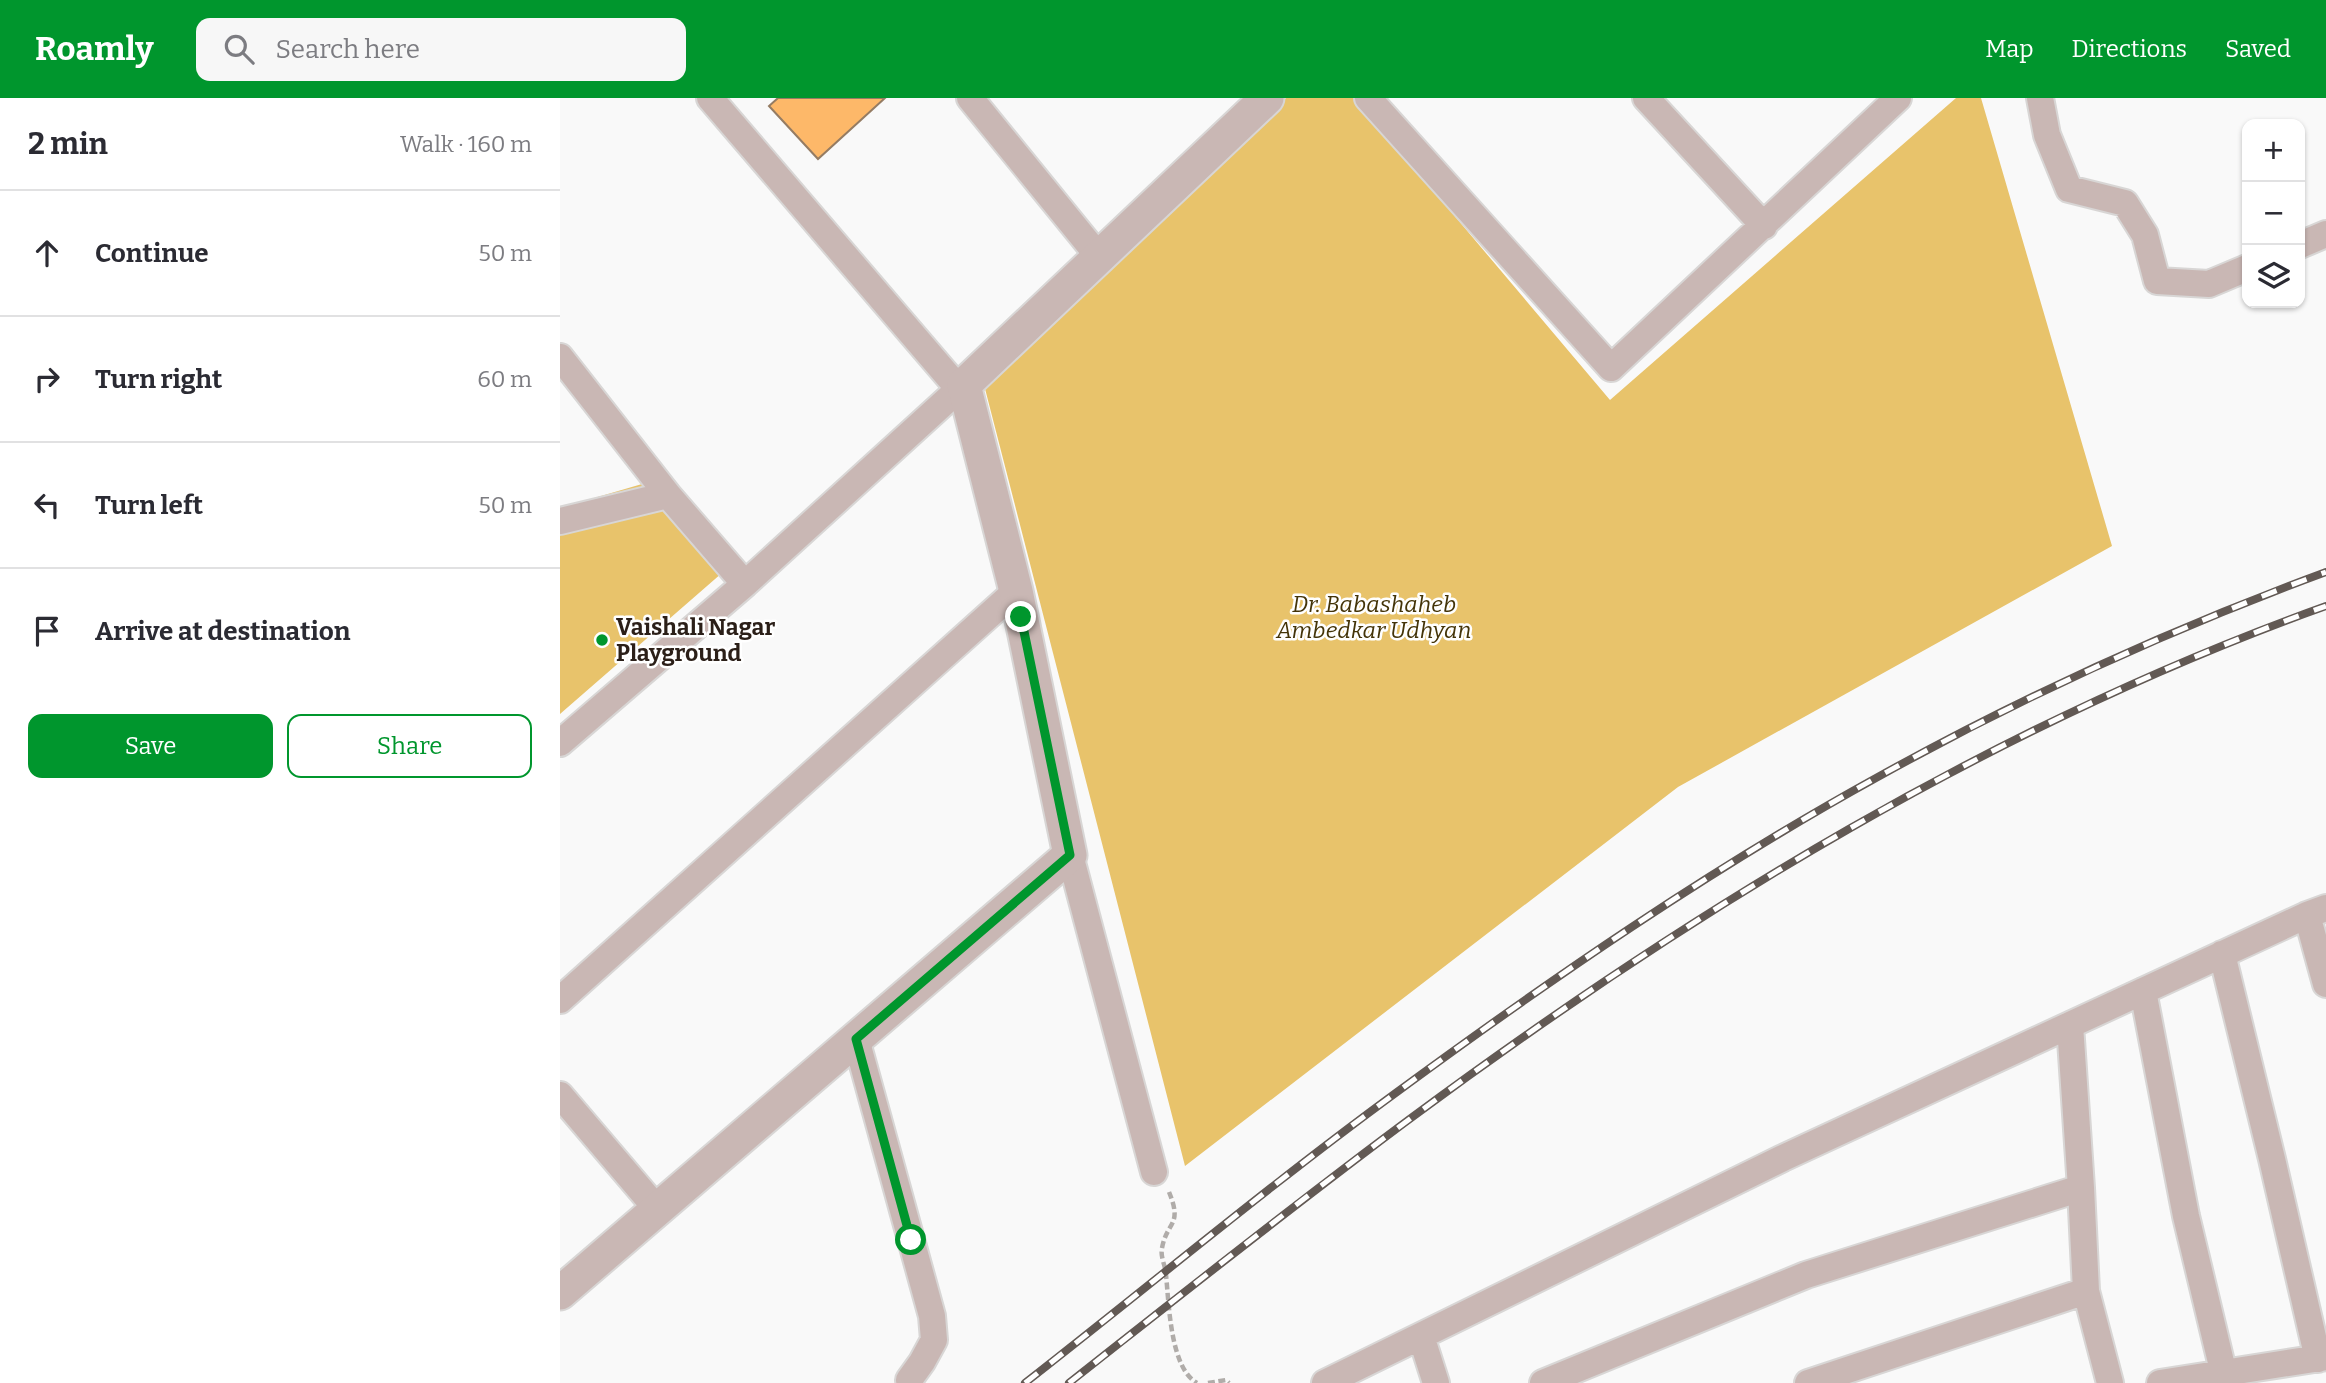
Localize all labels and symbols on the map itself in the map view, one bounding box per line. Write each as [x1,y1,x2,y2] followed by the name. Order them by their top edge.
[1276,590,1471,644] park label: Dr. Babashaheb Ambedkar Udhyan
[1005,601,1036,632] route end
[616,613,775,667] place label: Vaishali Nagar Playground
[594,632,610,648] marker: Vaishali Nagar Playground
[895,1224,926,1255] route start

